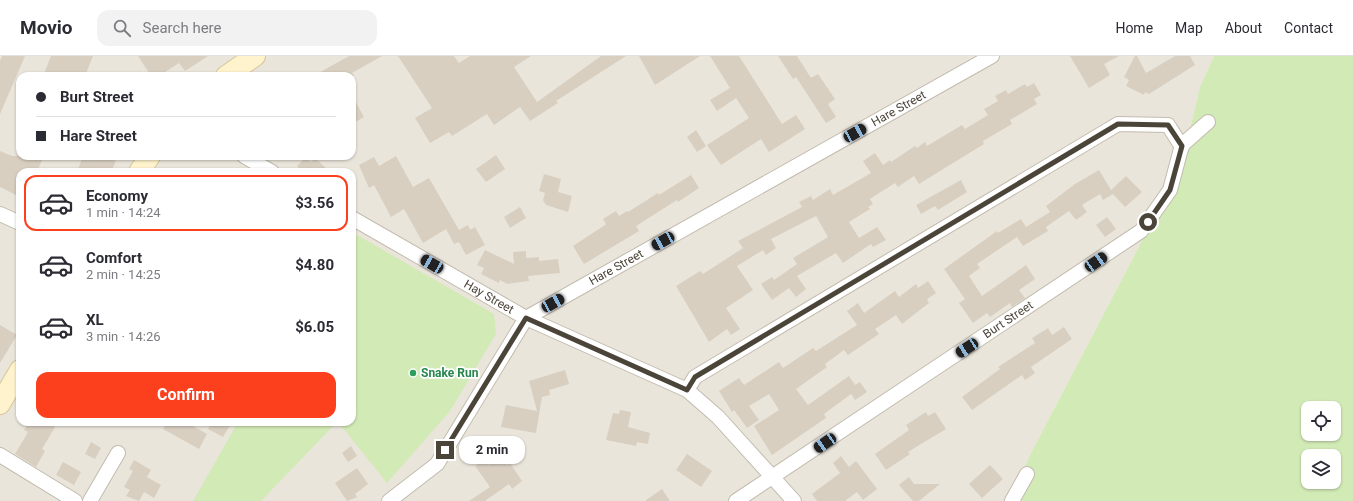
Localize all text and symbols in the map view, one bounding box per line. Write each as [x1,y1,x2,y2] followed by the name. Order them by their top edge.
[97,10,377,46] search box
[20,16,73,39] text: Movio
[111,17,133,39] icon: search
[143,19,222,37] text: Search here
[1115,20,1153,36] text: Home
[1175,20,1203,36] text: Map
[1225,20,1262,36] text: About
[1284,20,1333,36] text: Contact
[60,88,134,106] text: Burt Street
[869,88,928,129] street label: Hare Street
[842,122,868,144] car
[60,127,137,145] text: Hare Street
[38,185,74,221] icon: car
[86,187,148,205] text: Economy
[295,194,334,212] text: $3.56
[86,205,161,220] text: 1 min · 14:24
[1139,213,1157,231] route start
[650,230,676,252] car
[586,246,646,288] street label: Hare Street
[38,247,74,283] icon: car
[86,249,142,267] text: Comfort
[1083,250,1109,274] car
[419,253,445,275] car
[295,256,334,274] text: $4.80
[86,267,161,282] text: 2 min · 14:25
[461,277,517,317] street label: Hay Street
[540,292,566,314] car
[980,298,1036,341] street label: Burt Street
[38,309,74,345] icon: car
[86,311,104,329] text: XL
[295,318,334,336] text: $6.05
[86,329,161,344] text: 3 min · 14:26
[954,336,980,360] car
[421,366,479,380] place label: Snake Run
[408,368,418,378] marker: Snake Run
[36,372,336,418] button: Confirm
[1301,401,1341,489] map controls
[1301,401,1341,441] button: locate
[812,431,838,455] car
[459,436,525,464] callout: 2 min
[436,441,454,459] route end
[476,442,508,457] text: 2 min
[1301,449,1341,489] button: layers

